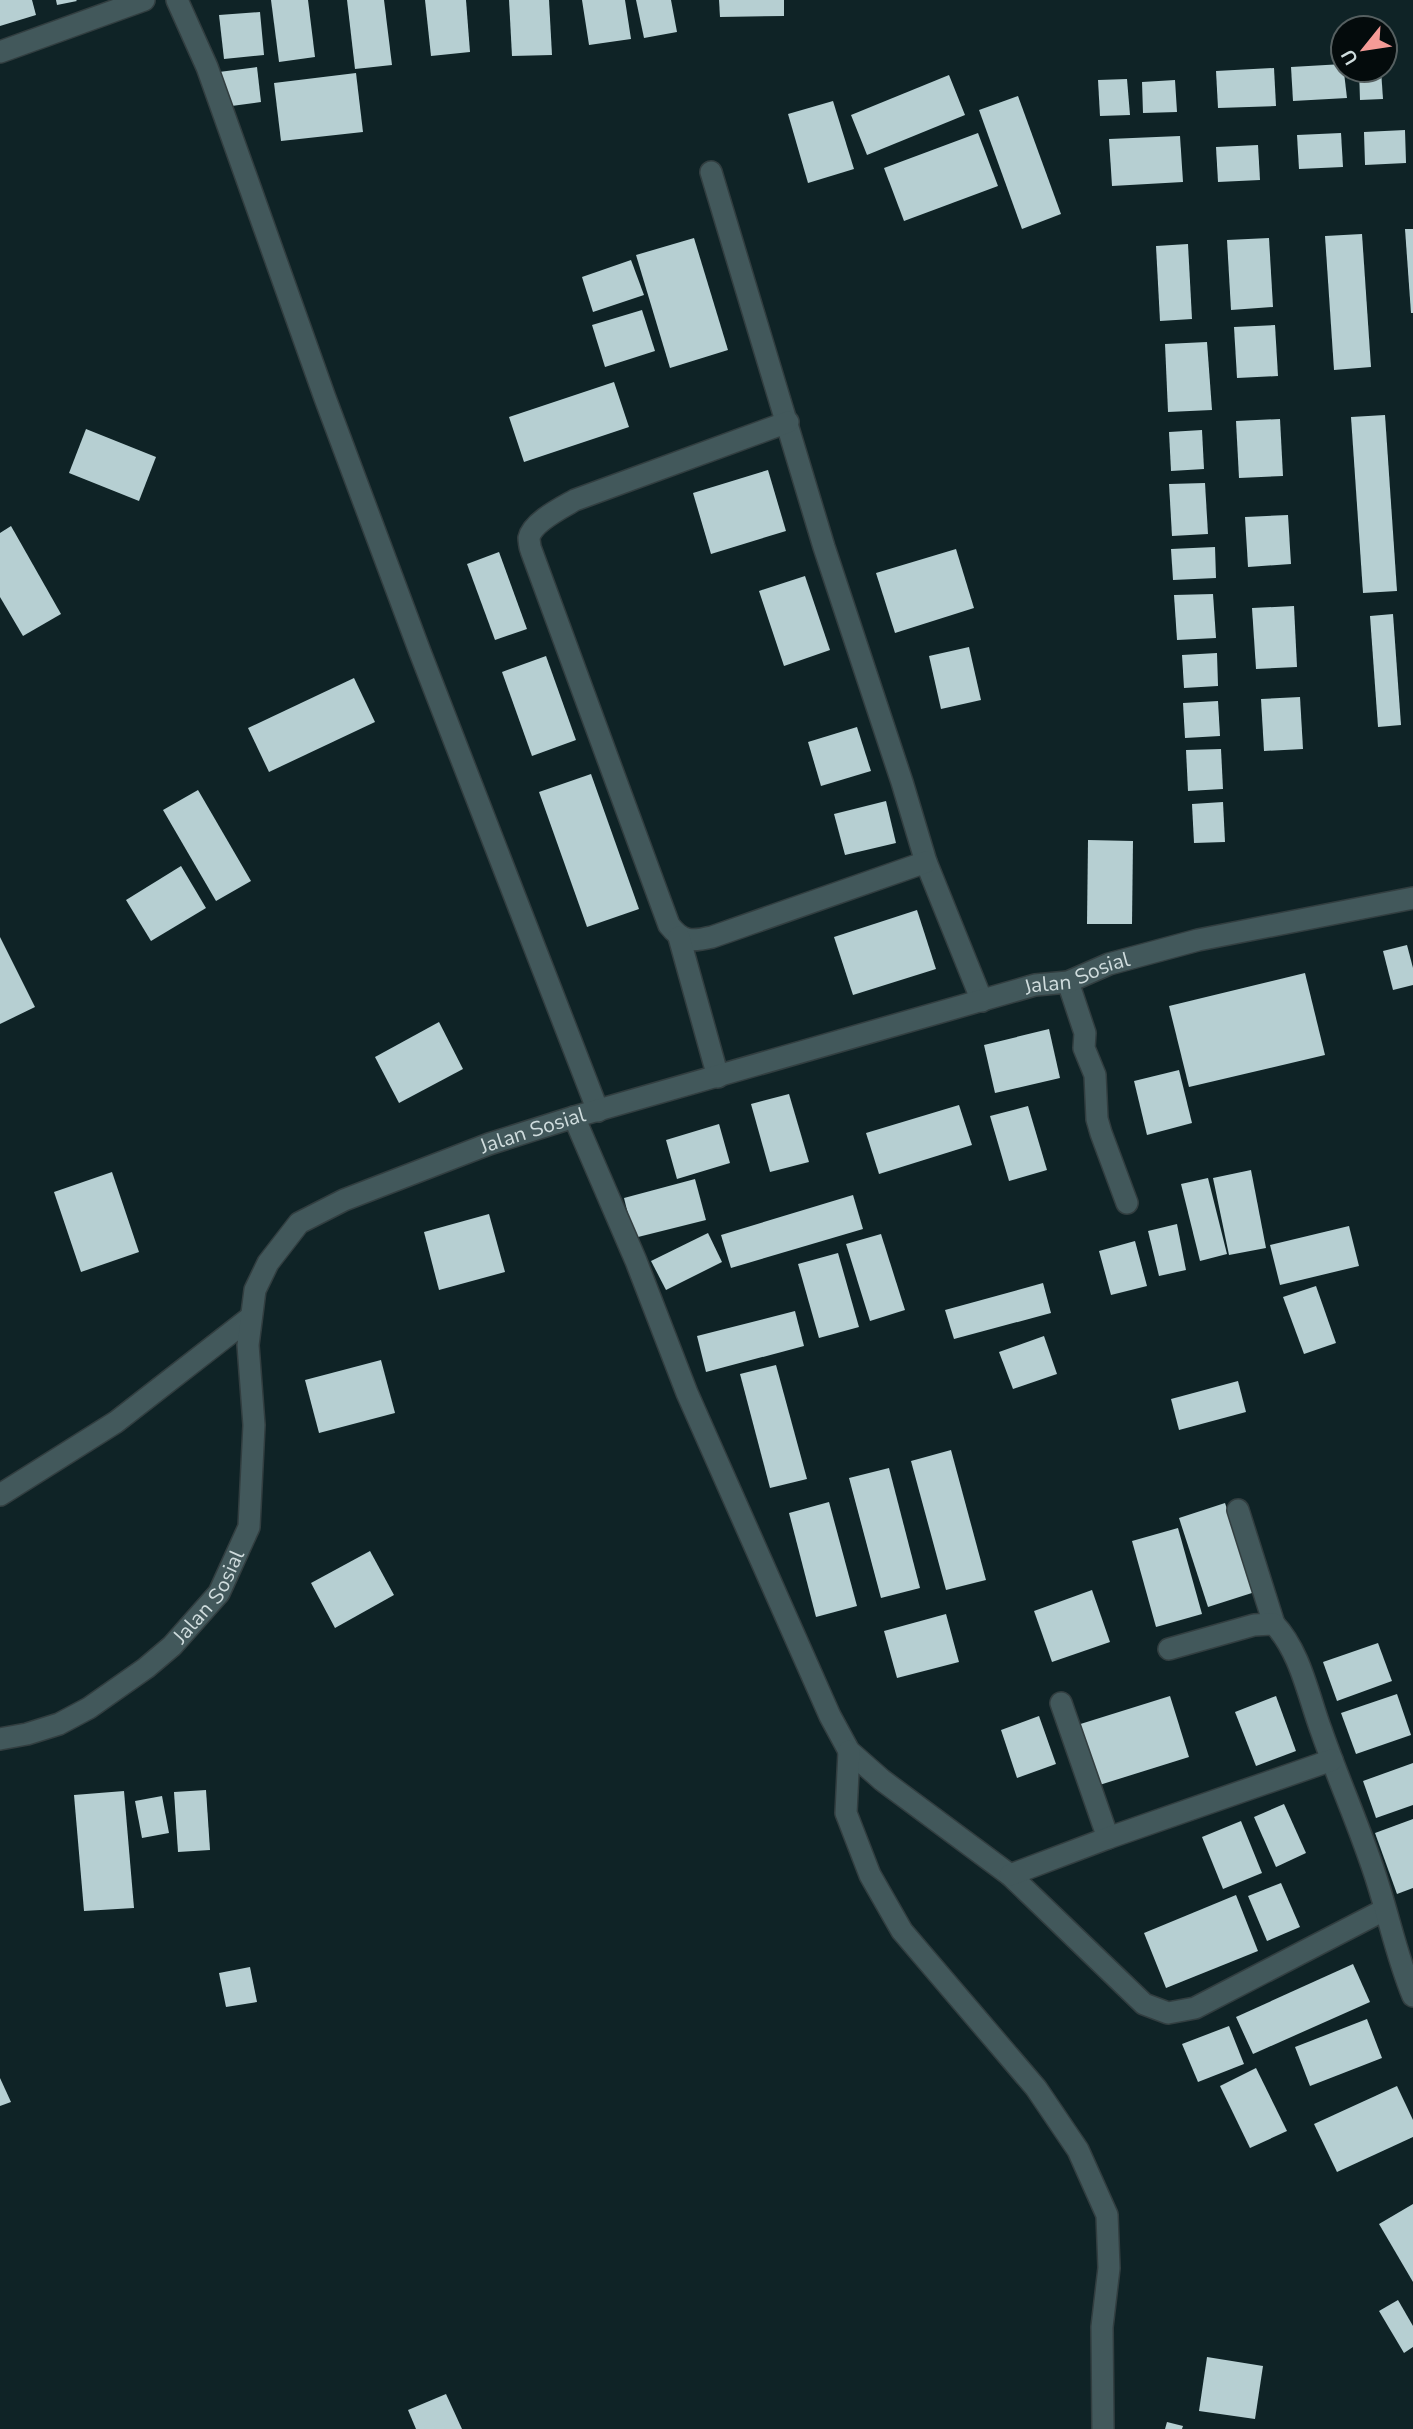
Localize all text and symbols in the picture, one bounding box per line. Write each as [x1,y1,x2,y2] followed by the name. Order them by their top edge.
[1329,14,1399,84] north arrow
[1335,44,1365,70] text: U
[1020,945,1134,1002] street label: Jalan Sosial
[474,1100,589,1161] street label: Jalan Sosial
[166,1544,251,1650] street label: Jalan Sosial

